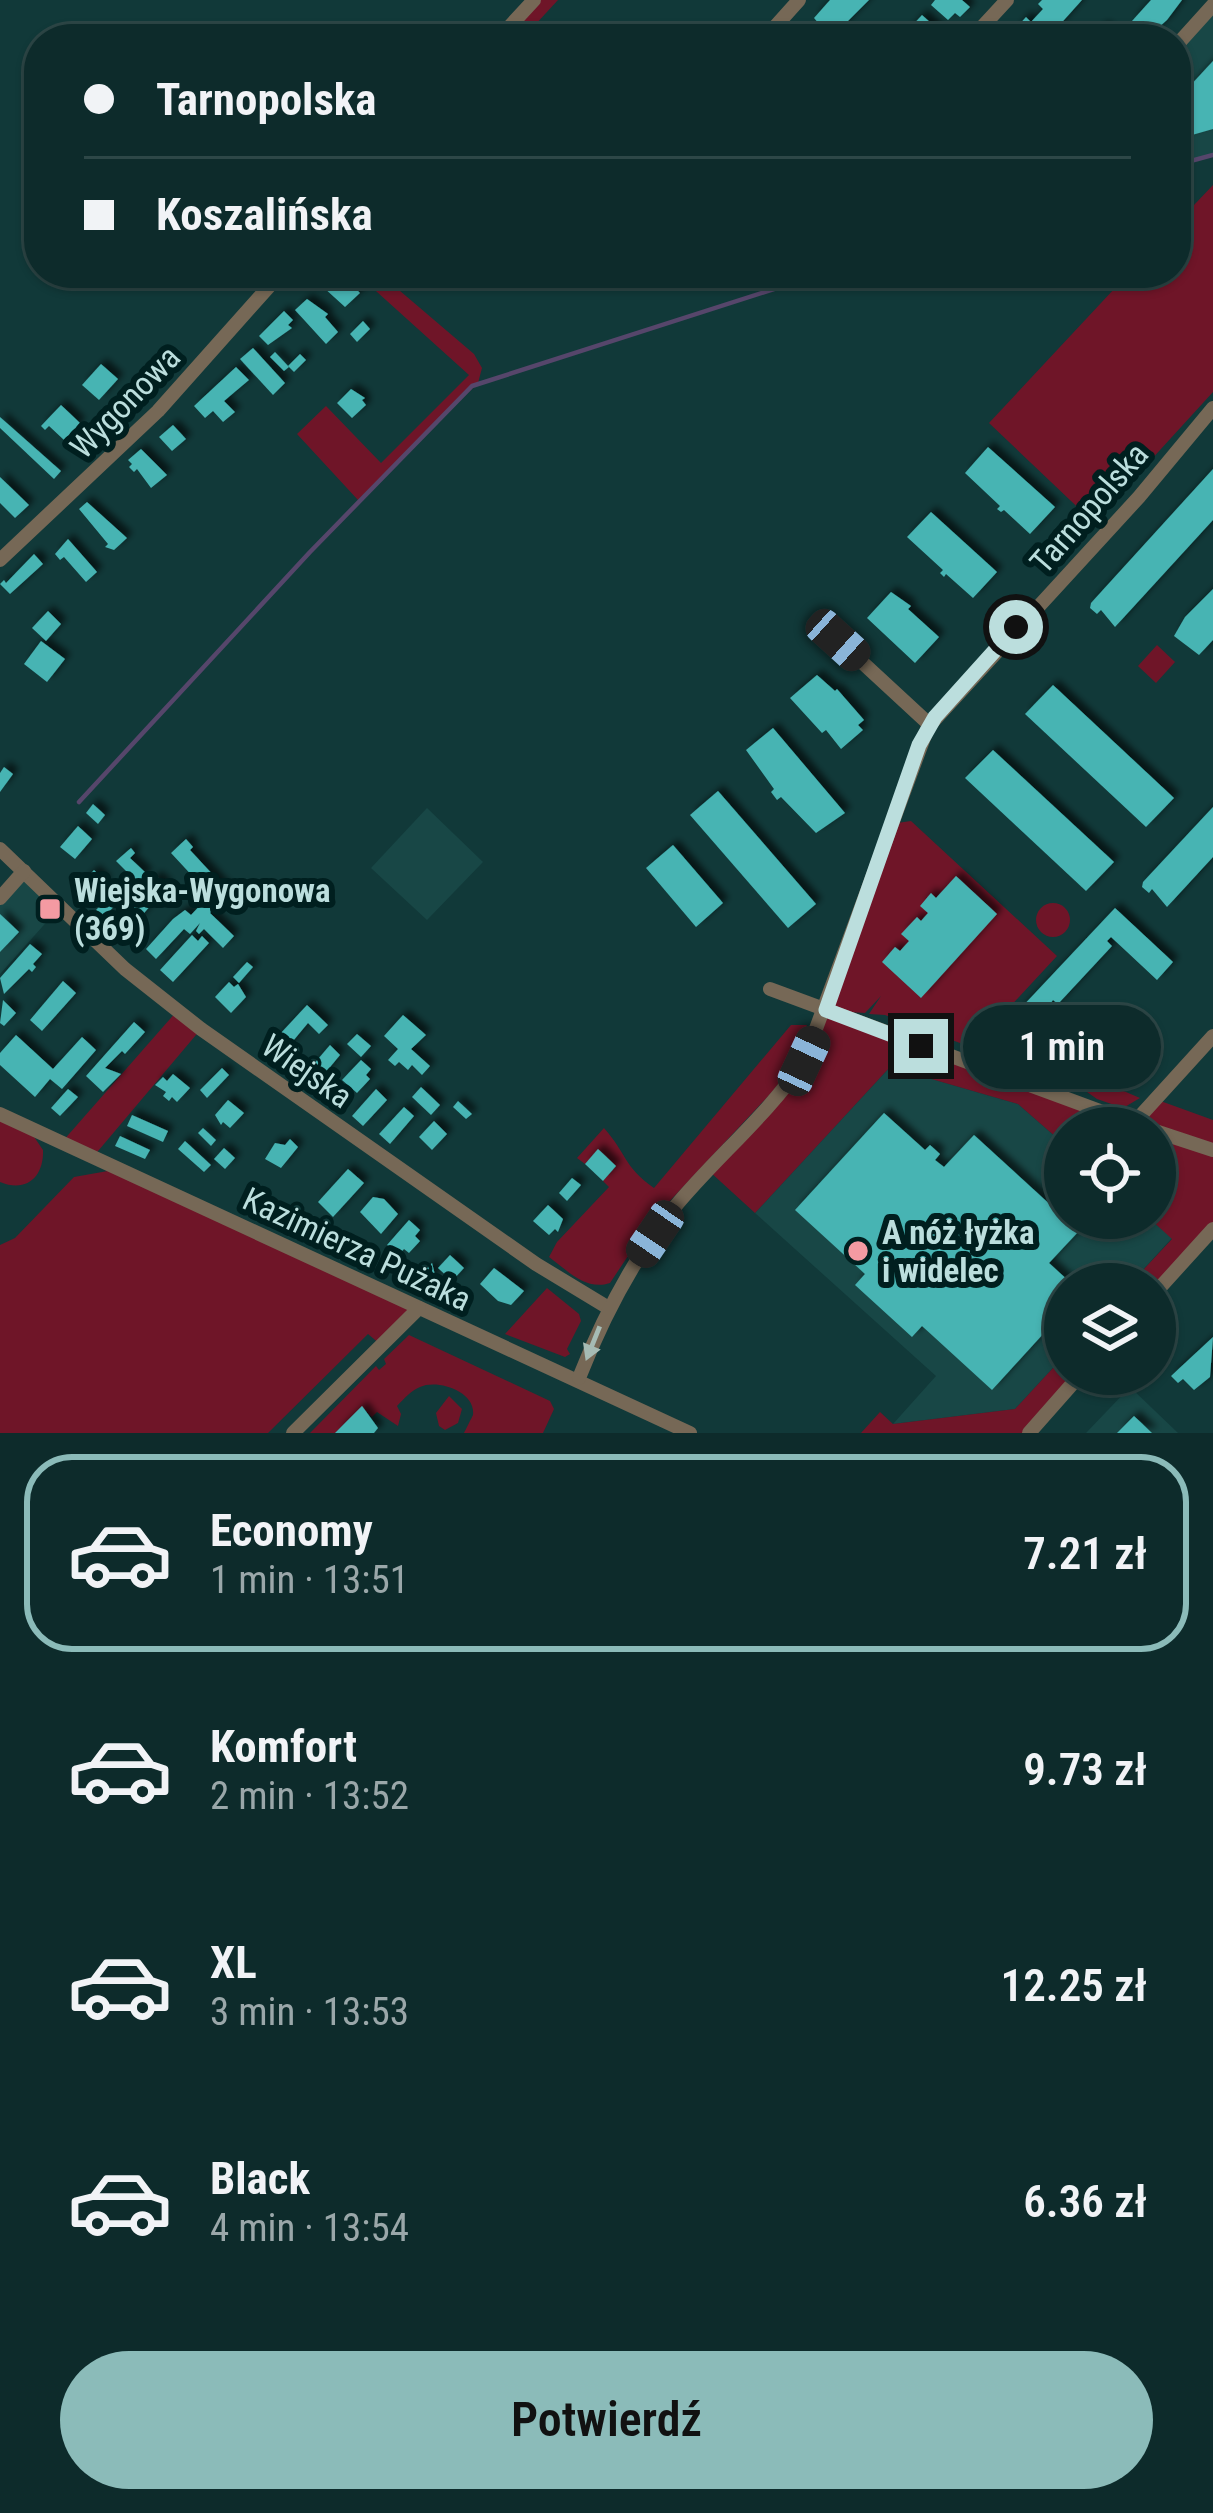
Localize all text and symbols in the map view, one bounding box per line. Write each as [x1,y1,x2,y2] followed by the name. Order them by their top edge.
[156,73,377,126] text: Tarnopolska
[156,188,373,241] text: Koszalińska
[62,338,188,466] street label: Wygonowa
[1022,435,1156,581] street label: Tarnopolska
[989,600,1043,654] route start
[799,603,877,677] car
[74,871,331,948] place label: Wiejska-Wygonowa (369)
[37,896,63,922] marker: Wiejska-Wygonowa (369)
[963,1004,1161,1088] callout: 1 min
[894,1019,948,1073] route end
[772,1021,836,1101] car
[1019,1024,1105,1070] text: 1 min
[254,1026,360,1116] street label: Wiejska
[1044,1107,1176,1395] map controls
[1044,1107,1176,1239] button: locate
[237,1179,477,1319] street label: Kazimierza Pużaka
[620,1194,690,1274] car
[882,1213,1035,1290] place label: A nóż łyżka i widelec
[845,1238,871,1264] marker: A nóż łyżka i widelec
[1044,1263,1176,1395] button: layers
[583,1325,602,1361] one-way arrow
[66,1499,174,1607] icon: car
[210,1504,373,1557] text: Economy
[1023,1527,1147,1580] text: 7.21 zł
[210,1557,409,1603] text: 1 min · 13:51
[66,1715,174,1823] icon: car
[210,1720,357,1773] text: Komfort
[1023,1743,1147,1796] text: 9.73 zł
[210,1773,409,1819] text: 2 min · 13:52
[66,1931,174,2039] icon: car
[210,1936,257,1989] text: XL
[1001,1959,1147,2012] text: 12.25 zł
[210,1989,409,2035] text: 3 min · 13:53
[66,2147,174,2255] icon: car
[210,2152,310,2205] text: Black
[1023,2175,1147,2228] text: 6.36 zł
[210,2205,409,2251] text: 4 min · 13:54
[60,2351,1153,2489] button: Potwierdź

